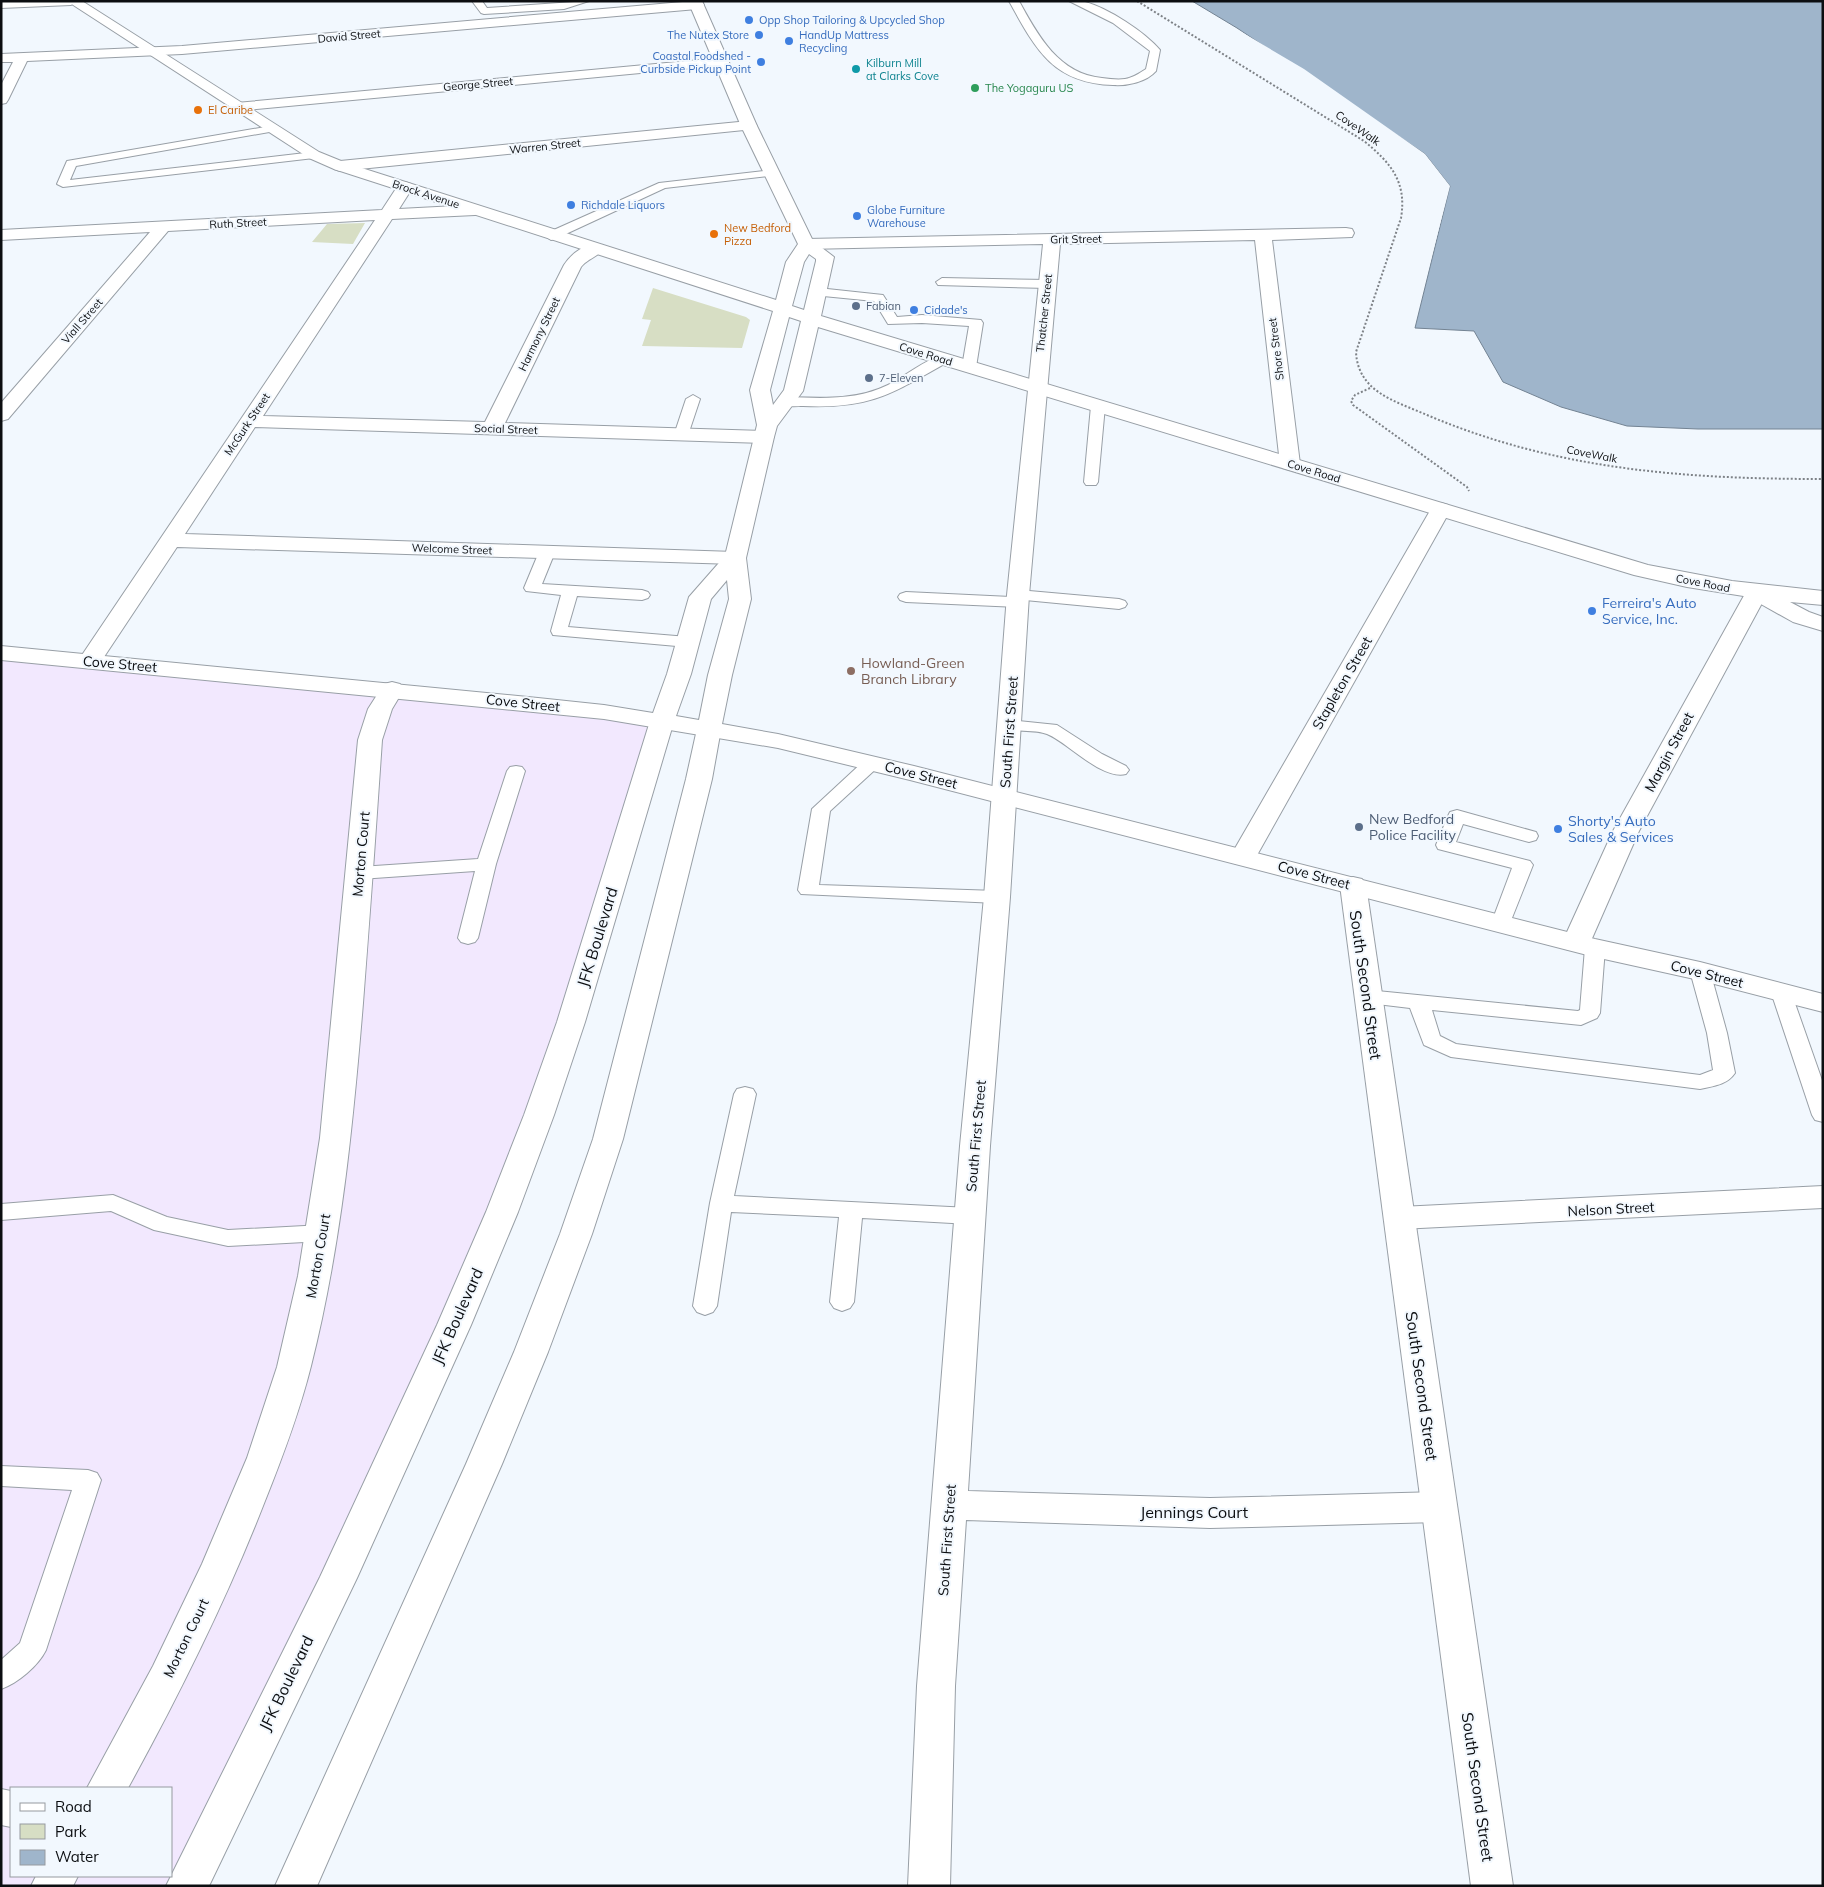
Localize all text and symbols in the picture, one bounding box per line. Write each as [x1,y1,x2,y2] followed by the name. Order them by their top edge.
[759,13,945,27] place label: Opp Shop Tailoring & Upcycled Shop
[743,14,755,26] marker: Opp Shop Tailoring & Upcycled Shop
[317,26,381,46] street label: David Street
[667,28,749,42] place label: The Nutex Store
[799,28,889,55] place label: HandUp Mattress Recycling
[753,29,765,41] marker: The Nutex Store
[783,35,795,47] marker: HandUp Mattress Recycling
[640,49,751,76] place label: Coastal Foodshed - Curbside Pickup Point
[755,56,767,68] marker: Coastal Foodshed - Curbside Pickup Point
[866,56,939,83] place label: Kilburn Mill at Clarks Cove
[850,63,862,75] marker: Kilburn Mill at Clarks Cove
[442,74,514,94] street label: George Street
[985,81,1073,95] place label: The Yogaguru US
[969,82,981,94] marker: The Yogaguru US
[208,103,253,117] place label: El Caribe
[192,104,204,116] marker: El Caribe
[1333,107,1383,149] street label: CoveWalk
[509,135,582,157] street label: Warren Street
[391,177,461,211] street label: Brock Avenue
[581,198,665,212] place label: Richdale Liquors
[565,199,577,211] marker: Richdale Liquors
[867,203,945,230] place label: Globe Furniture Warehouse
[851,210,863,222] marker: Globe Furniture Warehouse
[209,214,267,231] street label: Ruth Street
[724,221,791,248] place label: New Bedford Pizza
[708,228,720,240] marker: New Bedford Pizza
[1050,232,1102,246] street label: Grit Street
[1033,273,1055,353] street label: Thatcher Street
[59,295,106,347] street label: Viall Street
[515,295,563,373] street label: Harmony Street
[866,299,901,313] place label: Fabian
[850,300,862,312] marker: Fabian
[924,303,968,317] place label: Cidade's
[908,304,920,316] marker: Cidade's
[1265,317,1287,381] street label: Shore Street
[898,339,954,369] street label: Cove Road
[879,371,924,385] place label: 7-Eleven
[863,372,875,384] marker: 7-Eleven
[221,390,273,458] street label: McGurk Street
[474,421,538,437] street label: Social Street
[1565,442,1619,466] street label: CoveWalk
[1286,456,1342,486] street label: Cove Road
[411,541,493,557] street label: Welcome Street
[1675,571,1731,595] street label: Cove Road
[1602,594,1697,628] place label: Ferreira's Auto Service, Inc.
[1586,605,1598,617] marker: Ferreira's Auto Service, Inc.
[1308,633,1376,733] street label: Stapleton Street
[82,652,158,676] street label: Cove Street
[861,654,965,688] place label: Howland-Green Branch Library
[845,665,857,677] marker: Howland-Green Branch Library
[996,675,1022,788] street label: South First Street
[485,690,561,716] street label: Cove Street
[1640,709,1698,795] street label: Margin Street
[883,757,959,793] street label: Cove Street
[348,810,374,897] street label: Morton Court
[1369,810,1456,844] place label: New Bedford Police Facility
[1568,812,1674,846] place label: Shorty's Auto Sales & Services
[1353,821,1365,833] marker: New Bedford Police Facility
[1552,823,1564,835] marker: Shorty's Auto Sales & Services
[1276,857,1352,893] street label: Cove Street
[572,885,622,989] street label: JFK Boulevard
[1346,909,1386,1061] street label: South Second Street
[1669,956,1745,992] street label: Cove Street
[962,1079,990,1193] street label: South First Street
[1567,1198,1655,1220] street label: Nelson Street
[302,1212,334,1300] street label: Morton Court
[427,1265,487,1367] street label: JFK Boulevard
[1402,1310,1442,1462] street label: South Second Street
[934,1483,960,1596] street label: South First Street
[1140,1502,1249,1522] street label: Jennings Court
[159,1595,213,1680] street label: Morton Court
[254,1632,318,1734] street label: JFK Boulevard
[1458,1711,1498,1863] street label: South Second Street
[10,1787,172,1877] legend
[55,1797,92,1816] text: Road
[55,1822,87,1841] text: Park
[55,1847,99,1866] text: Water

